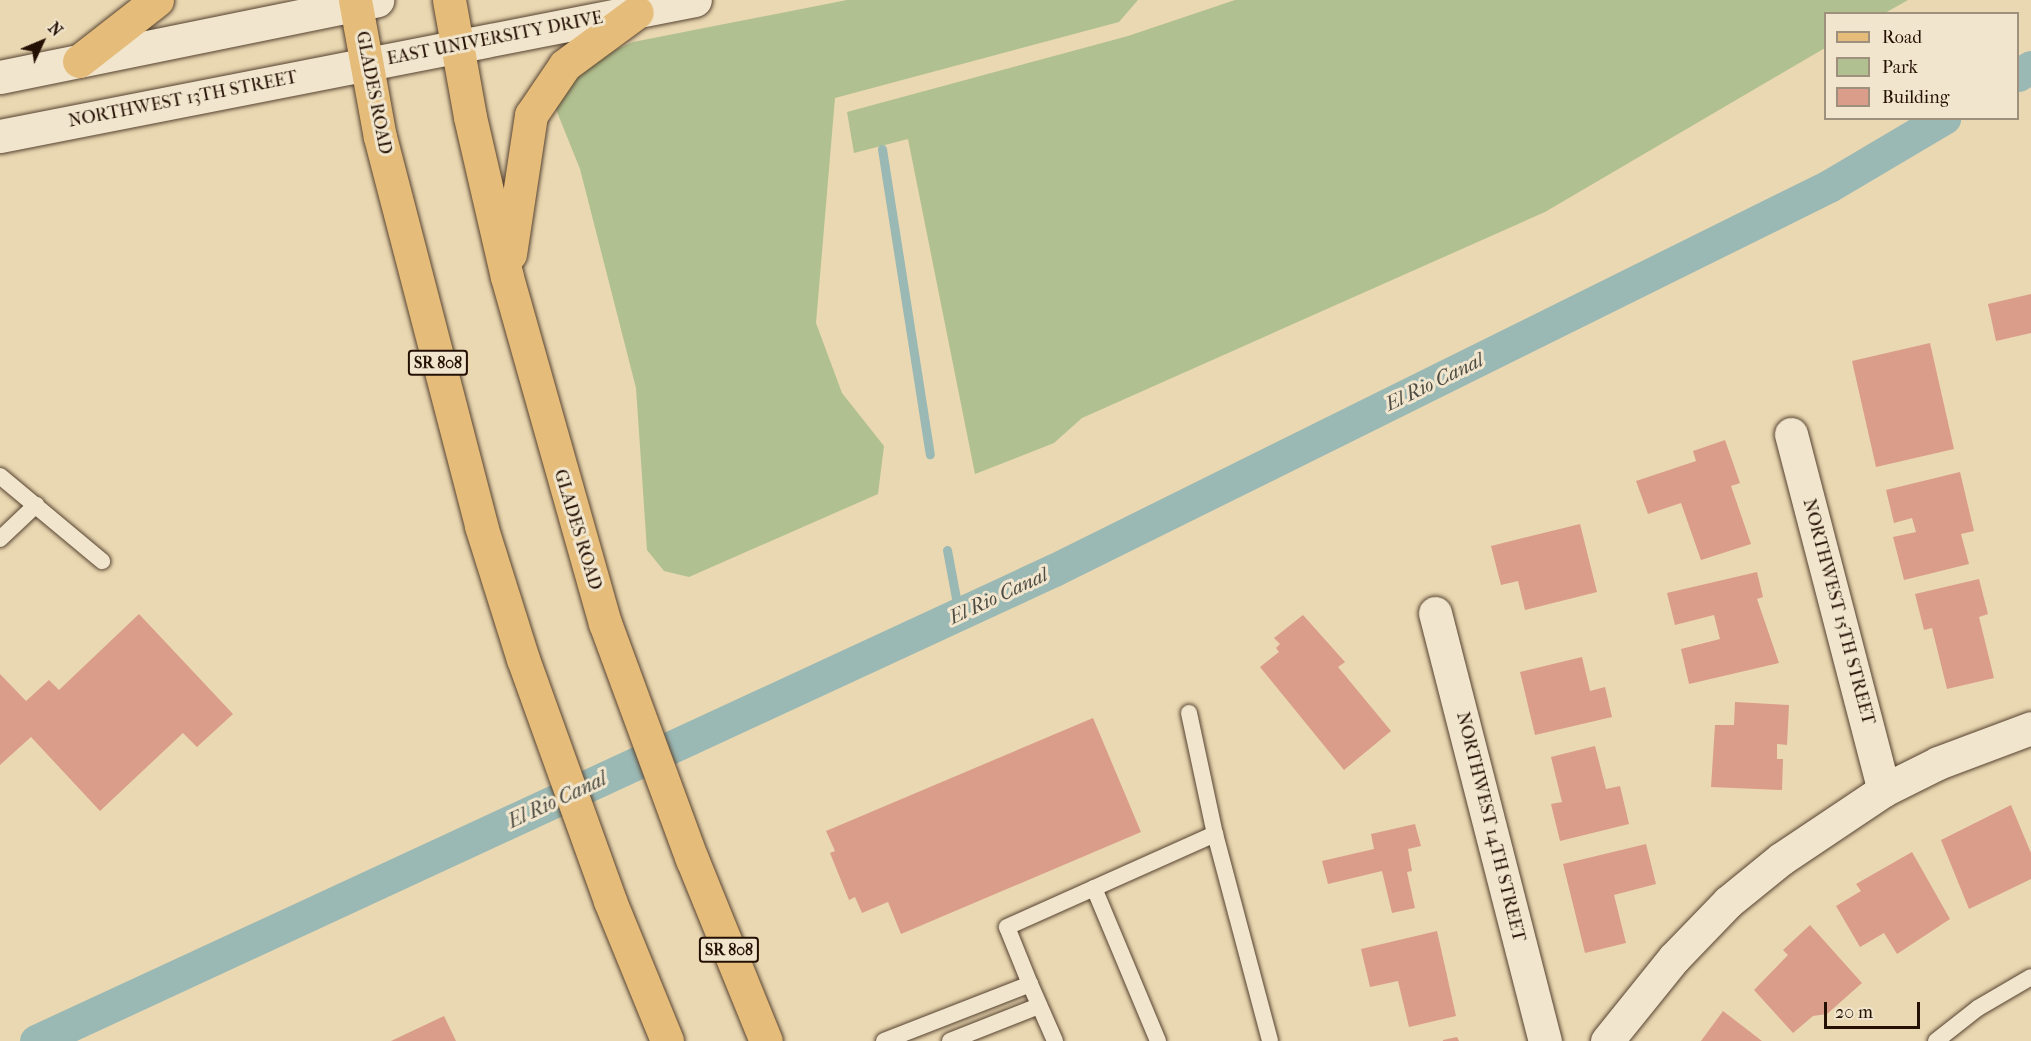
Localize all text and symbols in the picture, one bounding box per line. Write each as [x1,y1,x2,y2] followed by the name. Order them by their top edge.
[385,7,605,71] street label: EAST UNIVERSITY DRIVE
[12,12,72,72] north arrow
[1824,12,2019,120] legend
[44,18,66,40] text: N
[1882,27,1922,48] text: Road
[350,30,396,156] street label: GLADES ROAD
[1882,57,1918,78] text: Park
[67,67,299,133] street label: NORTHWEST 13TH STREET
[1882,87,1949,108] text: Building
[1381,348,1487,416] water label: El Rio Canal
[406,350,470,376] road number: SR 808
[548,467,606,593] street label: GLADES ROAD
[1797,497,1879,727] street label: NORTHWEST 15TH STREET
[945,563,1051,629] water label: El Rio Canal
[1451,710,1529,944] street label: NORTHWEST 14TH STREET
[504,767,610,833] water label: El Rio Canal
[698,937,760,963] road number: SR 808
[1827,990,1923,1028] scale bar
[1835,1002,1873,1023] text: 20 m

